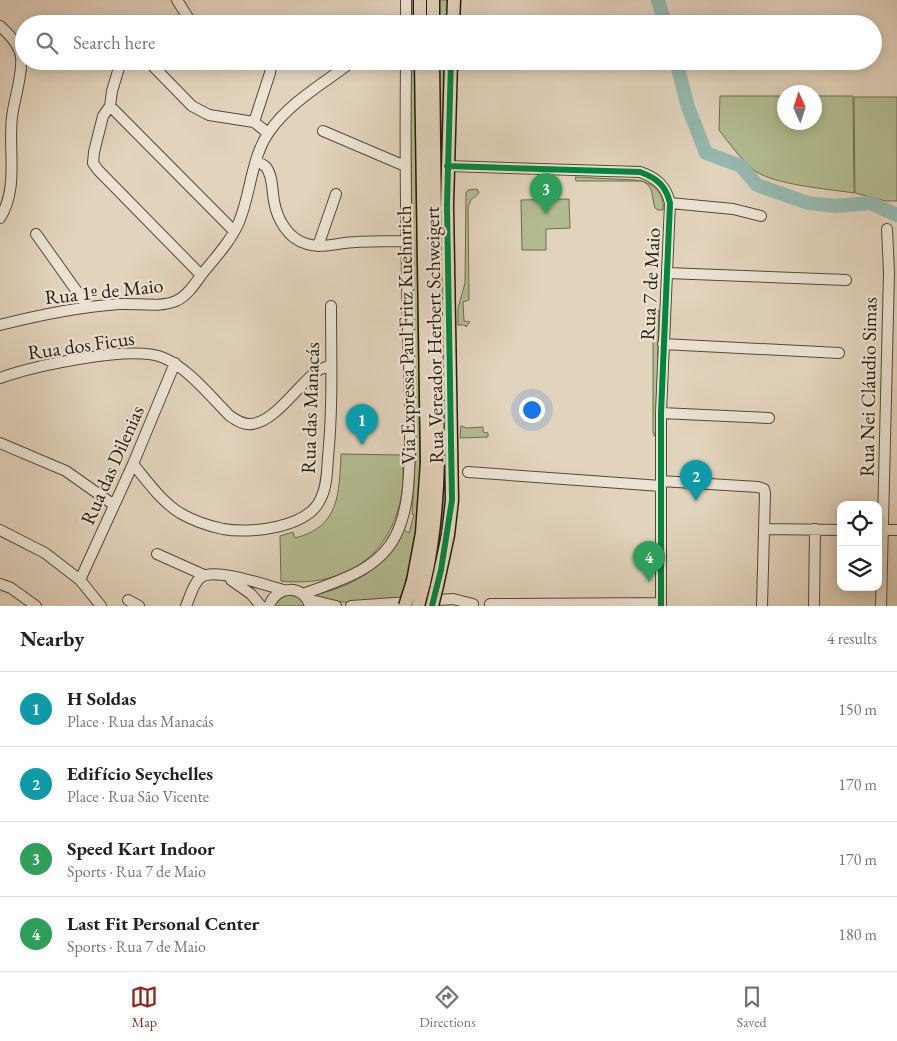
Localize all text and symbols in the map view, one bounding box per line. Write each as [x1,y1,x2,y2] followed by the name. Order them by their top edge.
[15,15,882,70] search box
[33,29,61,57] icon: search
[73,30,155,55] text: Search here
[777,85,822,130] north arrow
[530,173,562,214] pin: 3
[391,205,421,465] street label: Via Expressa Paul Fritz Kuehnrich
[419,205,449,464] street label: Rua Vereador Herbert Schweigert
[634,227,666,341] street label: Rua 7 de Maio
[44,272,165,310] street label: Rua 1º de Maio
[853,297,883,477] street label: Rua Nei Cláudio Simas
[26,325,136,365] street label: Rua dos Ficus
[295,342,325,474] street label: Rua das Manacás
[519,397,545,423] your location
[74,401,150,529] street label: Rua das Dilenias
[346,404,378,445] pin: 1
[680,460,712,501] pin: 2
[837,501,882,591] map controls
[837,501,882,546] button: locate
[633,541,665,582] pin: 4
[837,546,882,591] button: layers
[20,625,84,652] text: Nearby
[827,628,877,649] text: 4 results
[67,686,136,711] text: H Soldas
[32,699,40,720] text: 1
[838,699,877,720] text: 150 m
[67,711,214,732] text: Place · Rua das Manacás
[67,761,213,786] text: Edifício Seychelles
[32,774,40,795] text: 2
[838,774,877,795] text: 170 m
[67,786,209,807] text: Place · Rua São Vicente
[67,836,215,861] text: Speed Kart Indoor
[32,849,40,870] text: 3
[838,849,877,870] text: 170 m
[67,861,206,882] text: Sports · Rua 7 de Maio
[67,911,259,936] text: Last Fit Personal Center
[32,924,40,945] text: 4
[838,924,877,945] text: 180 m
[67,936,206,957] text: Sports · Rua 7 de Maio
[130,983,158,1031] tab: Map
[419,983,476,1031] tab: Directions
[737,983,767,1031] tab: Saved

